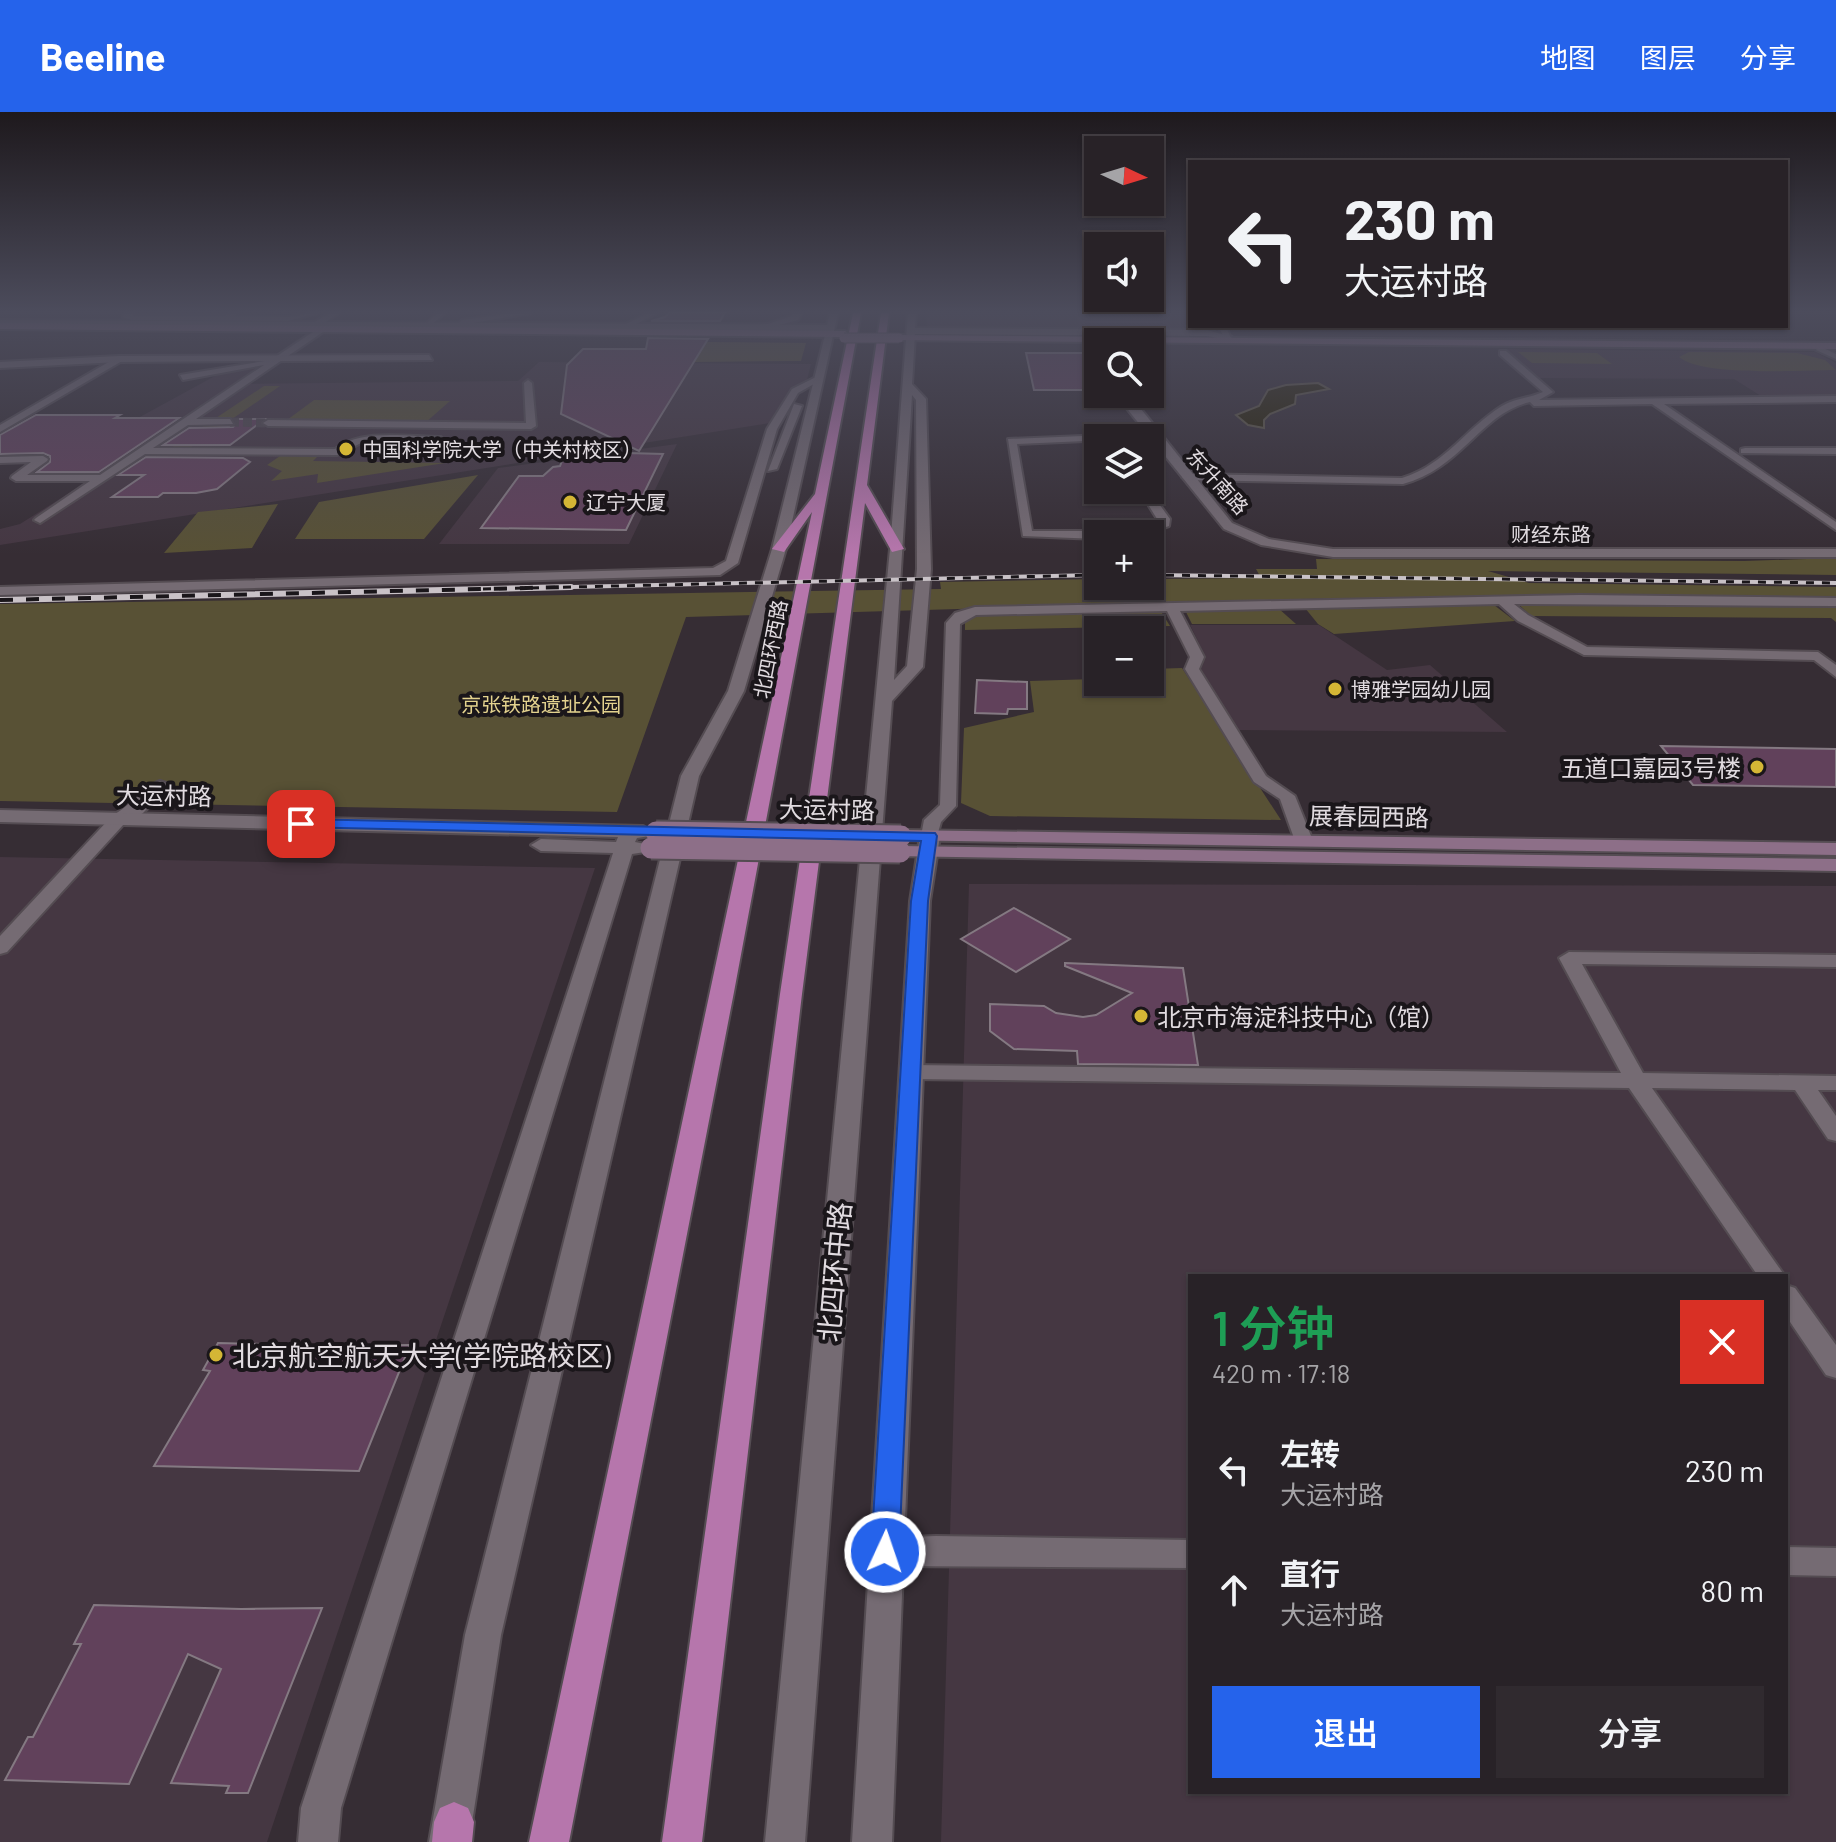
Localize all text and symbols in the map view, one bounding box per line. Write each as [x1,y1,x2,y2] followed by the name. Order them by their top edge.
[40,33,165,79] text: Beeline
[1540,40,1596,74] text: 地图
[1640,40,1696,74] text: 图层
[1740,40,1796,74] text: 分享
[1084,136,1164,216] north arrow
[1084,136,1164,696] map controls
[1344,184,1495,251] text: 230 m
[1212,192,1316,296] icon: left
[1084,232,1164,312] button: sound
[1344,258,1488,301] text: 大运村路
[1084,328,1164,408] button: search
[1084,424,1164,504] button: layers
[362,437,642,461] place label: 中国科学院大学（中关村校区）
[337,440,355,458] marker: 中国科学院大学（中关村校区）
[1182,443,1254,519] street label: 东升南路
[586,490,666,514] place label: 辽宁大厦
[561,493,579,511] marker: 辽宁大厦
[1084,520,1164,600] button: +
[1511,522,1591,546] street label: 财经东路
[749,598,791,700] street label: 北四环西路
[1084,616,1164,696] button: −
[1351,677,1491,701] place label: 博雅学园幼儿园
[1326,680,1344,698] marker: 博雅学园幼儿园
[461,692,621,716] park label: 京张铁路遗址公园
[1561,753,1741,782] place label: 五道口嘉园3号楼
[1748,758,1766,776] marker: 五道口嘉园3号楼
[116,780,212,810] street label: 大运村路
[267,790,335,858] pin
[779,794,875,824] street label: 大运村路
[1309,800,1429,832] street label: 展春园西路
[279,802,323,846] icon: arrive
[1157,1002,1445,1031] place label: 北京市海淀科技中心（馆）
[1132,1007,1150,1025] marker: 北京市海淀科技中心（馆）
[811,1201,857,1343] street label: 北四环中路
[1212,1298,1335,1356] text: 1 分钟
[1680,1300,1764,1384] button: close
[232,1338,611,1372] place label: 北京航空航天大学(学院路校区)
[207,1346,225,1364] marker: 北京航空航天大学(学院路校区)
[1212,1357,1350,1388] text: 420 m · 17:18
[1280,1435,1340,1471] text: 左转
[1212,1448,1256,1492] icon: left
[1685,1452,1764,1488] text: 230 m
[1280,1478,1384,1509] text: 大运村路
[843,1510,927,1594] position arrow
[1280,1555,1340,1591] text: 直行
[1212,1568,1256,1612] icon: ahead
[1701,1572,1764,1608] text: 80 m
[1280,1598,1384,1629] text: 大运村路
[1212,1686,1480,1778] button: 退出
[1496,1686,1764,1778] button: 分享

